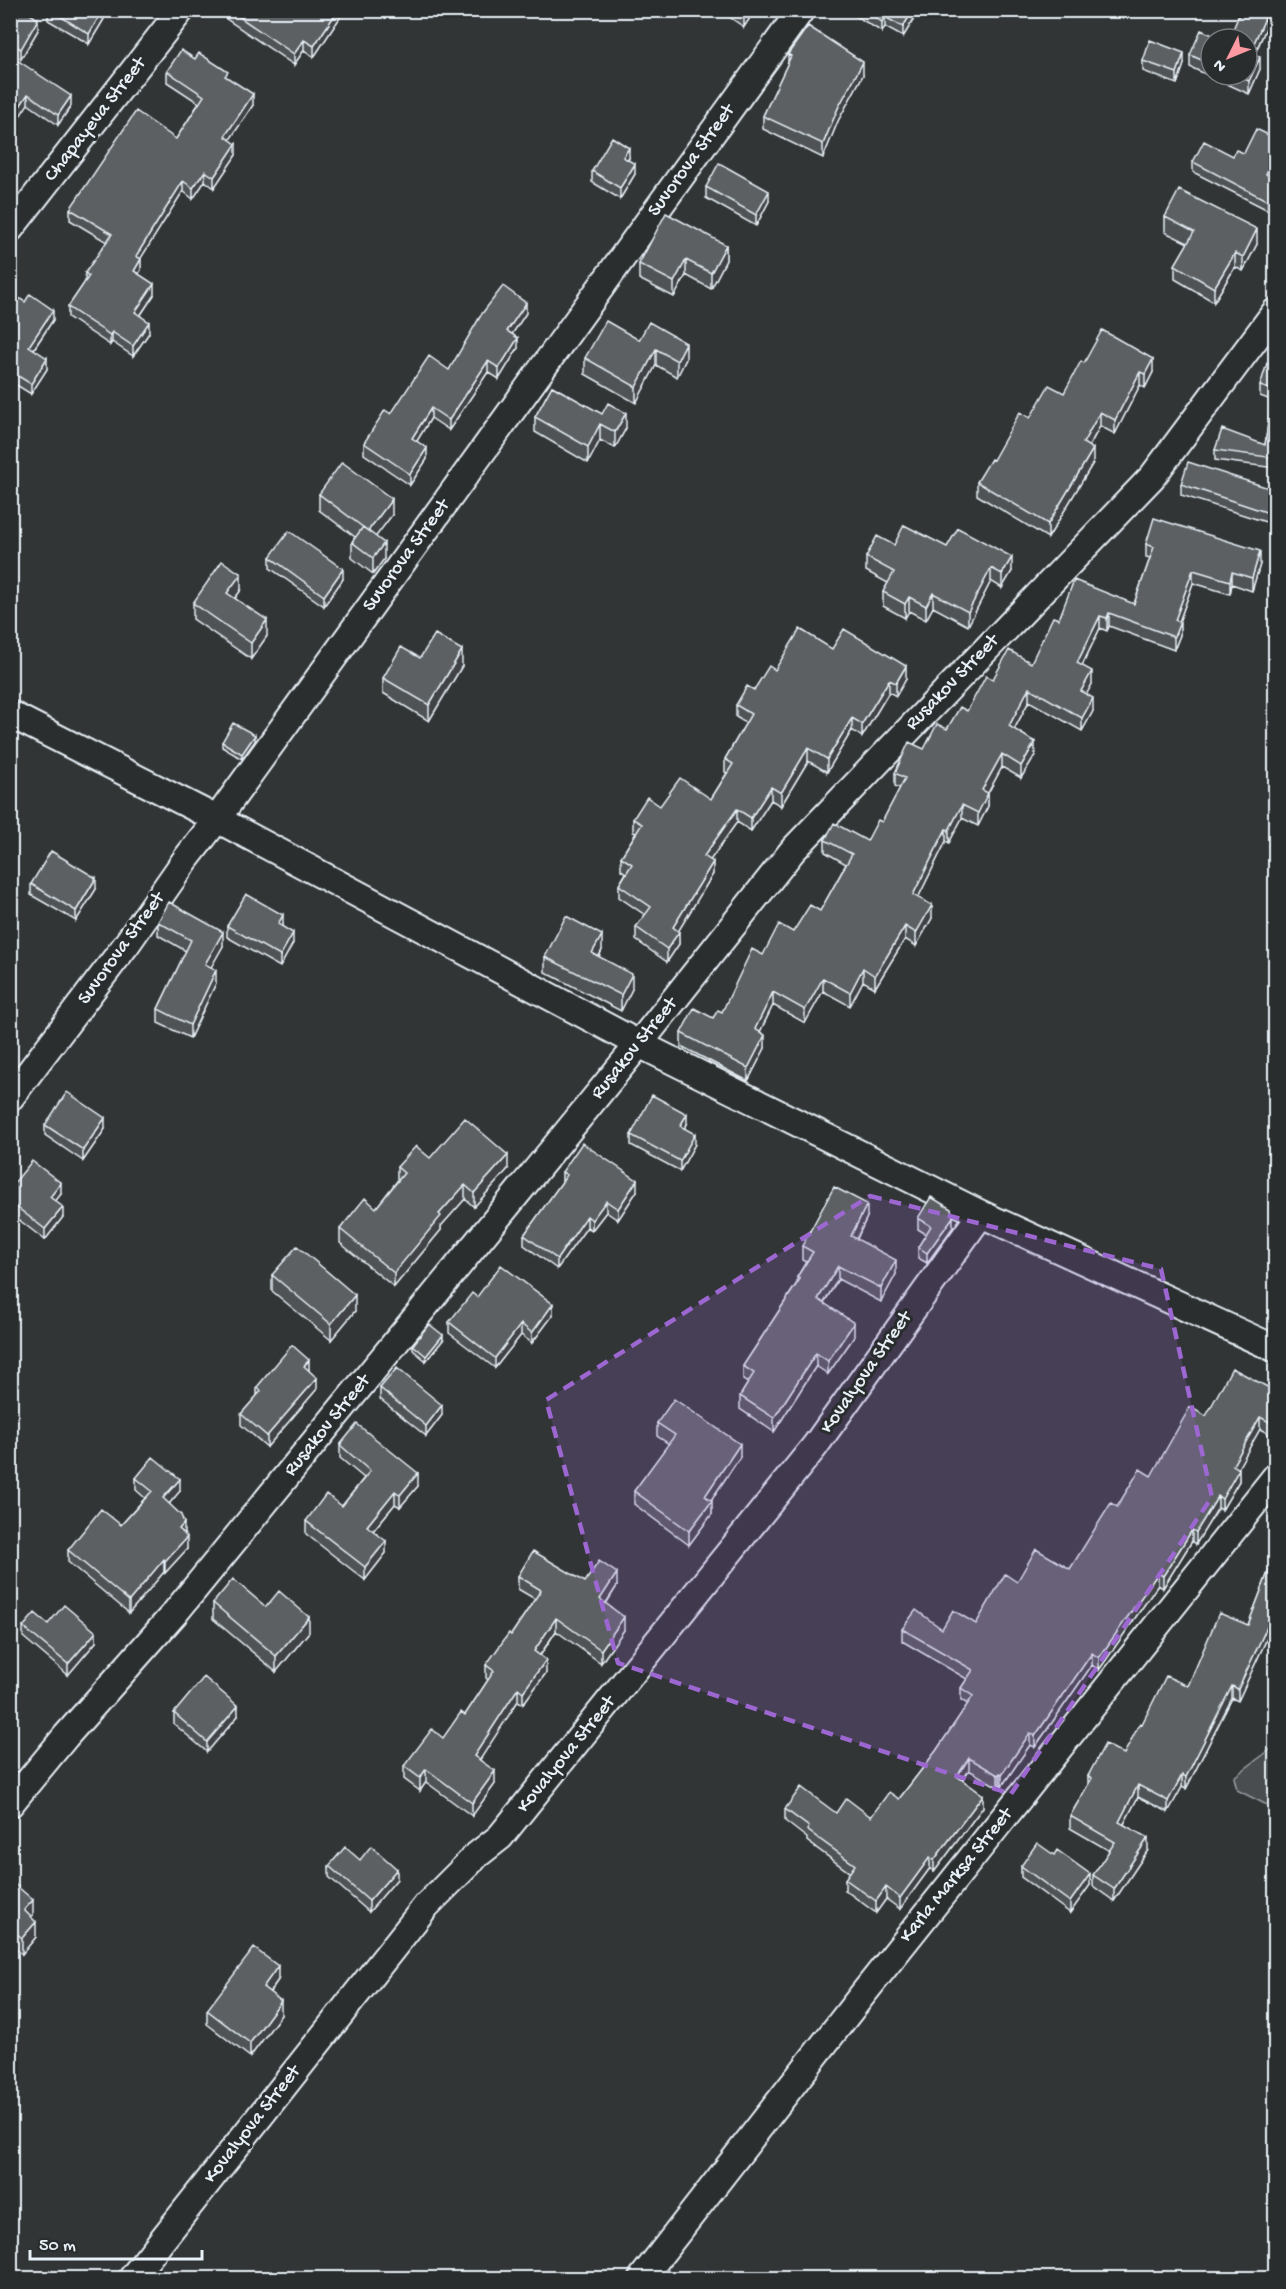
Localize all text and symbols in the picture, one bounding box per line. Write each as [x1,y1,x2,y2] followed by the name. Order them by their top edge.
[1199,27,1259,87] north arrow
[40,52,153,187] street label: Chapayeva Street
[1210,54,1231,75] text: N
[644,99,742,222] street label: Suvorova Street
[359,494,457,617] street label: Suvorova Street
[901,629,1006,736] street label: Rusakov Street
[74,887,172,1010] street label: Suvorova Street
[587,992,684,1105] street label: Rusakov Street
[816,1306,919,1439] street label: Kovalyova Street
[280,1369,377,1482] street label: Rusakov Street
[513,1690,622,1818] street label: Kovalyova Street
[896,1802,1020,1948] street label: Karla Marksa Street
[200,2060,307,2189] street label: Kovalyova Street
[30,2223,202,2261] scale bar
[39,2236,76,2257] text: 50 m

